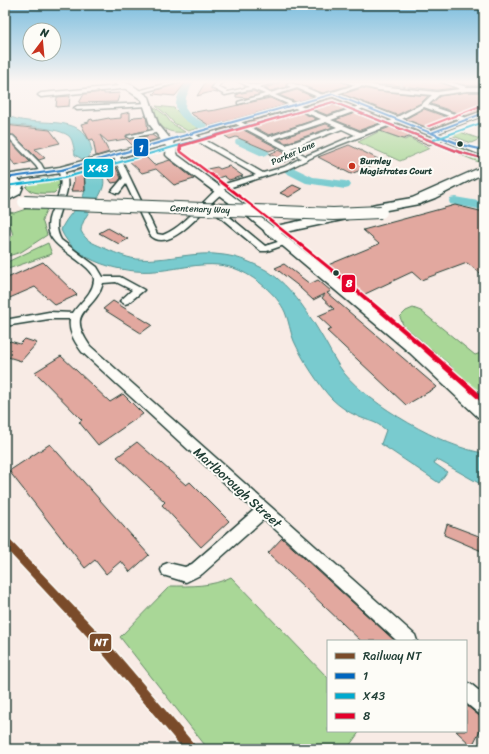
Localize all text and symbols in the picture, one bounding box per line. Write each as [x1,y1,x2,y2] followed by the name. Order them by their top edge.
[22,22,62,62] north arrow
[37,22,51,43] text: N
[268,136,318,170] street label: Parker Lane
[133,138,149,157] line badge: 1
[139,139,144,158] text: 1
[455,139,465,149] unlabelled marker
[359,153,432,179] place label: Burnley Magistrates Court
[83,158,114,178] line badge: X43
[87,159,109,178] text: X43
[347,161,357,171] marker: Burnley Magistrates Court
[170,200,231,218] street label: Centenary Way
[331,268,341,278] unlabelled marker
[341,274,356,293] line badge: 8
[345,274,353,293] text: 8
[188,441,288,534] street label: Marlborough Street
[89,633,112,652] line badge: NT
[93,633,109,652] text: NT
[327,640,467,732] legend
[363,645,422,667] text: Railway NT
[363,665,368,687] text: 1
[362,685,385,707] text: X43
[363,705,370,727] text: 8

